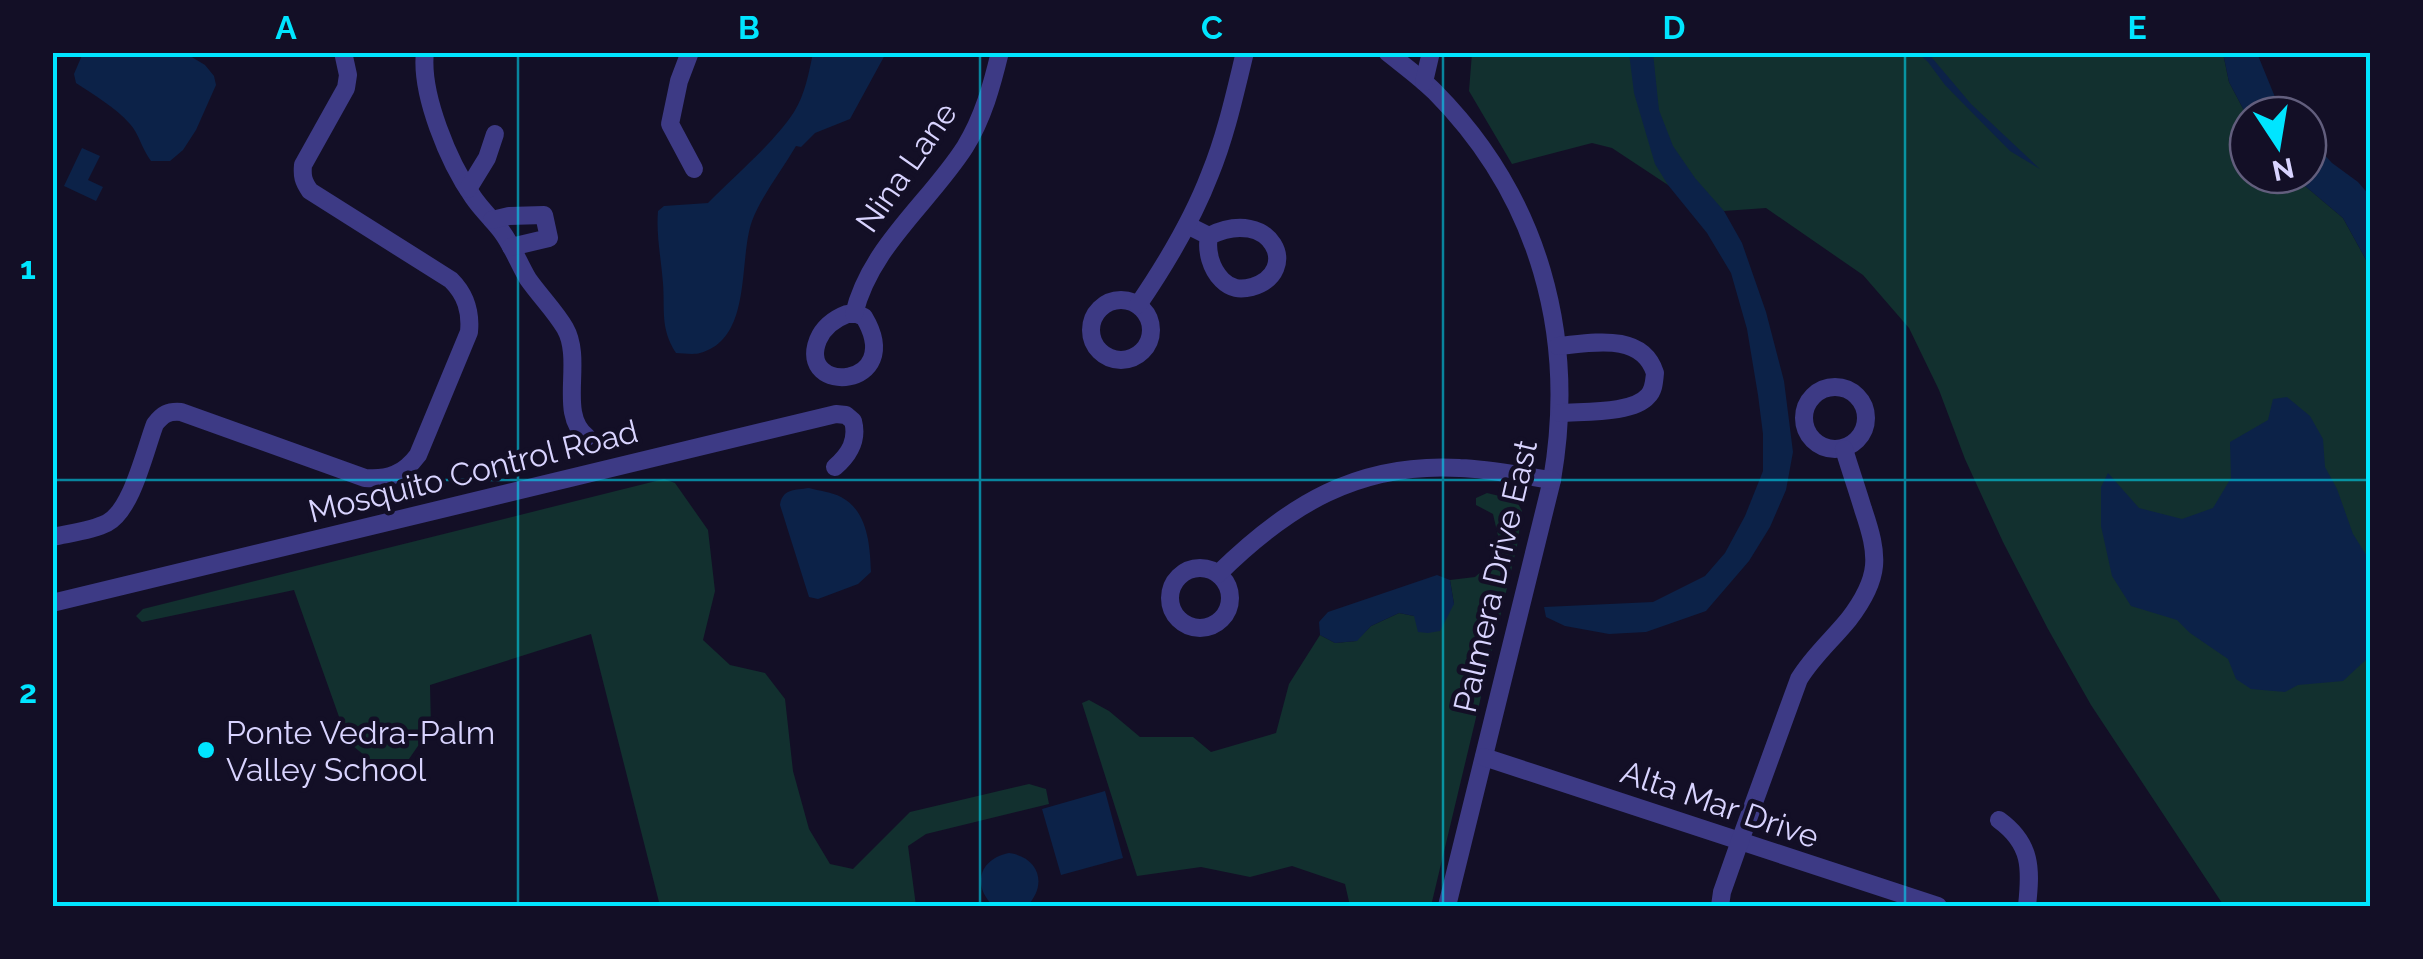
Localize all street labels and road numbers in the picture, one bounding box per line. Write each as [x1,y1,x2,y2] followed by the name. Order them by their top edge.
[848,95,964,239] street label: Nina Lane
[304,412,642,530] street label: Mosquito Control Road
[1446,436,1544,716] street label: Palmera Drive East
[1616,753,1824,855] street label: Alta Mar Drive

